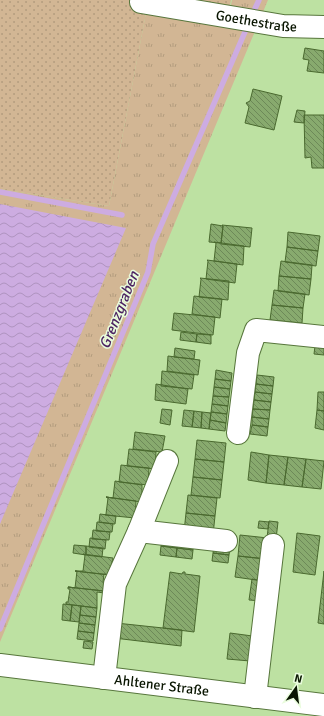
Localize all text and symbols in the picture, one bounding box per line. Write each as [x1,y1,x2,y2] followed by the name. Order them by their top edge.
[215,6,297,35] street label: Goethestraße
[95,268,143,351] water label: Grenzgraben
[276,668,316,708] north arrow
[113,671,210,699] street label: Ahltener Straße
[293,672,304,686] text: N

